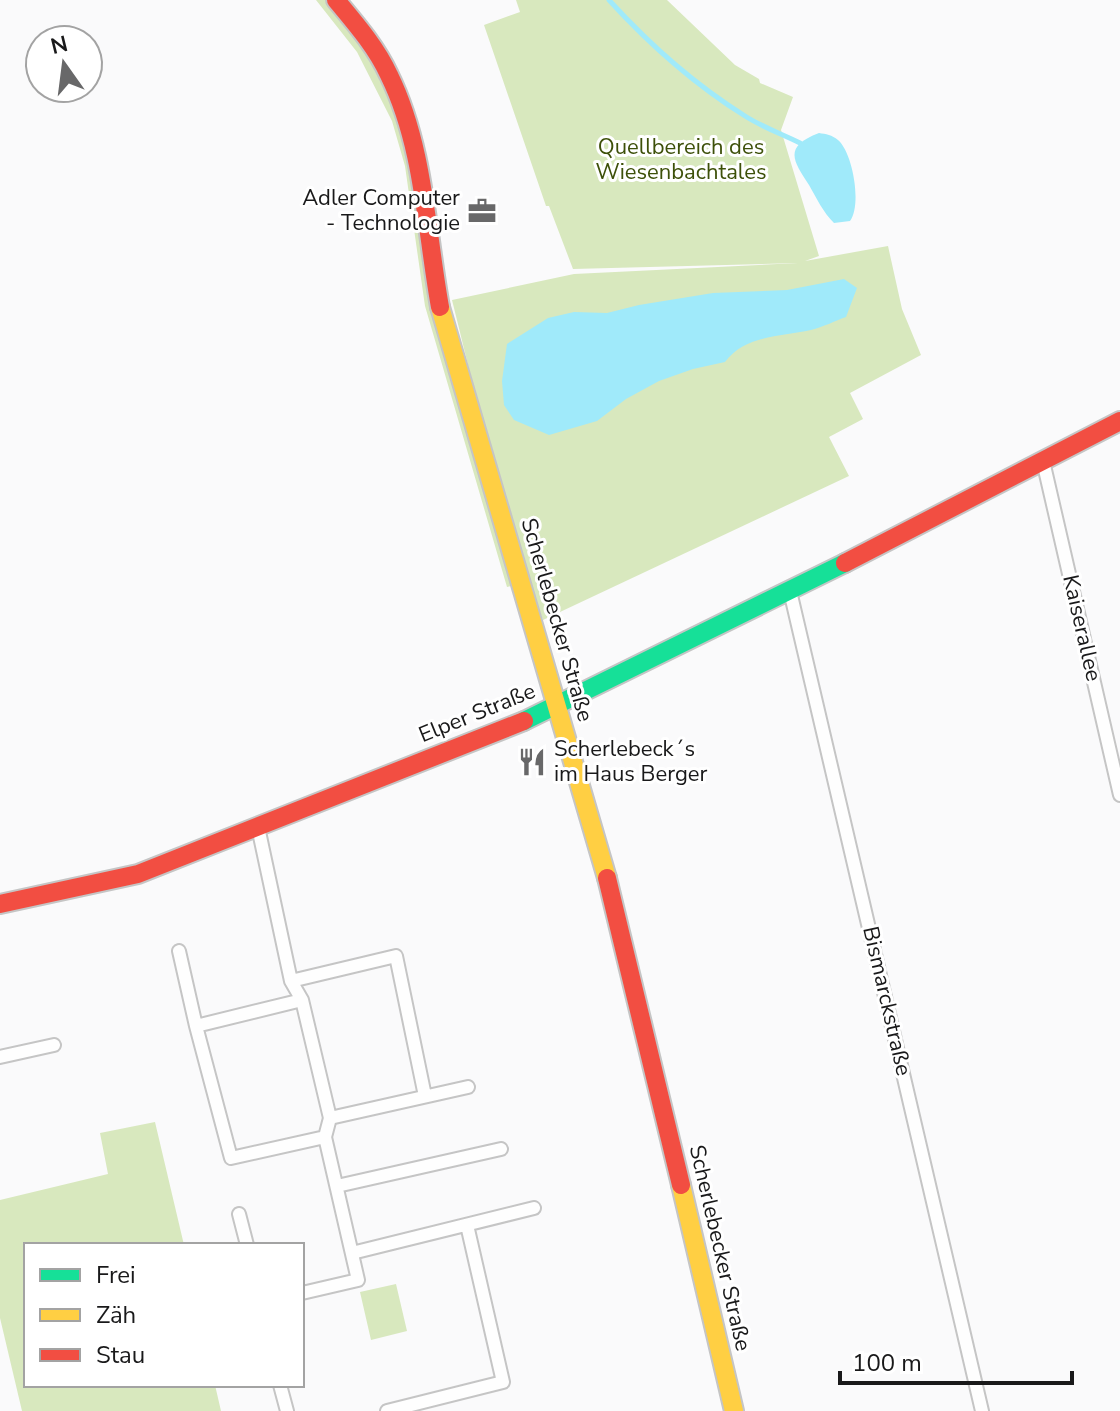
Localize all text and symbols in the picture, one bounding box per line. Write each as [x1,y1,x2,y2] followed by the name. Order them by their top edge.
[24,24,104,104] north arrow
[48,29,71,62] text: N
[595,132,767,187] park label: Quellbereich des Wiesenbachtales
[302,183,460,238] place label: Adler Computer - Technologie
[467,196,497,226] office icon: Adler Computer - Technologie
[514,515,600,725] street label: Scherlebecker Straße
[1055,572,1109,684] street label: Kaiserallee
[414,676,540,750] street label: Elper Straße
[554,734,707,789] place label: Scherlebeck´s im Haus Berger
[517,747,547,777] restaurant icon: Scherlebeck´s im Haus Berger
[855,923,919,1079] street label: Bismarckstraße
[682,1142,758,1354] street label: Scherlebecker Straße
[24,1243,304,1387] legend
[96,1259,136,1291] text: Frei
[96,1299,136,1331] text: Zäh
[840,1335,1072,1385] scale bar
[96,1339,145,1371] text: Stau
[852,1347,922,1379] text: 100 m

